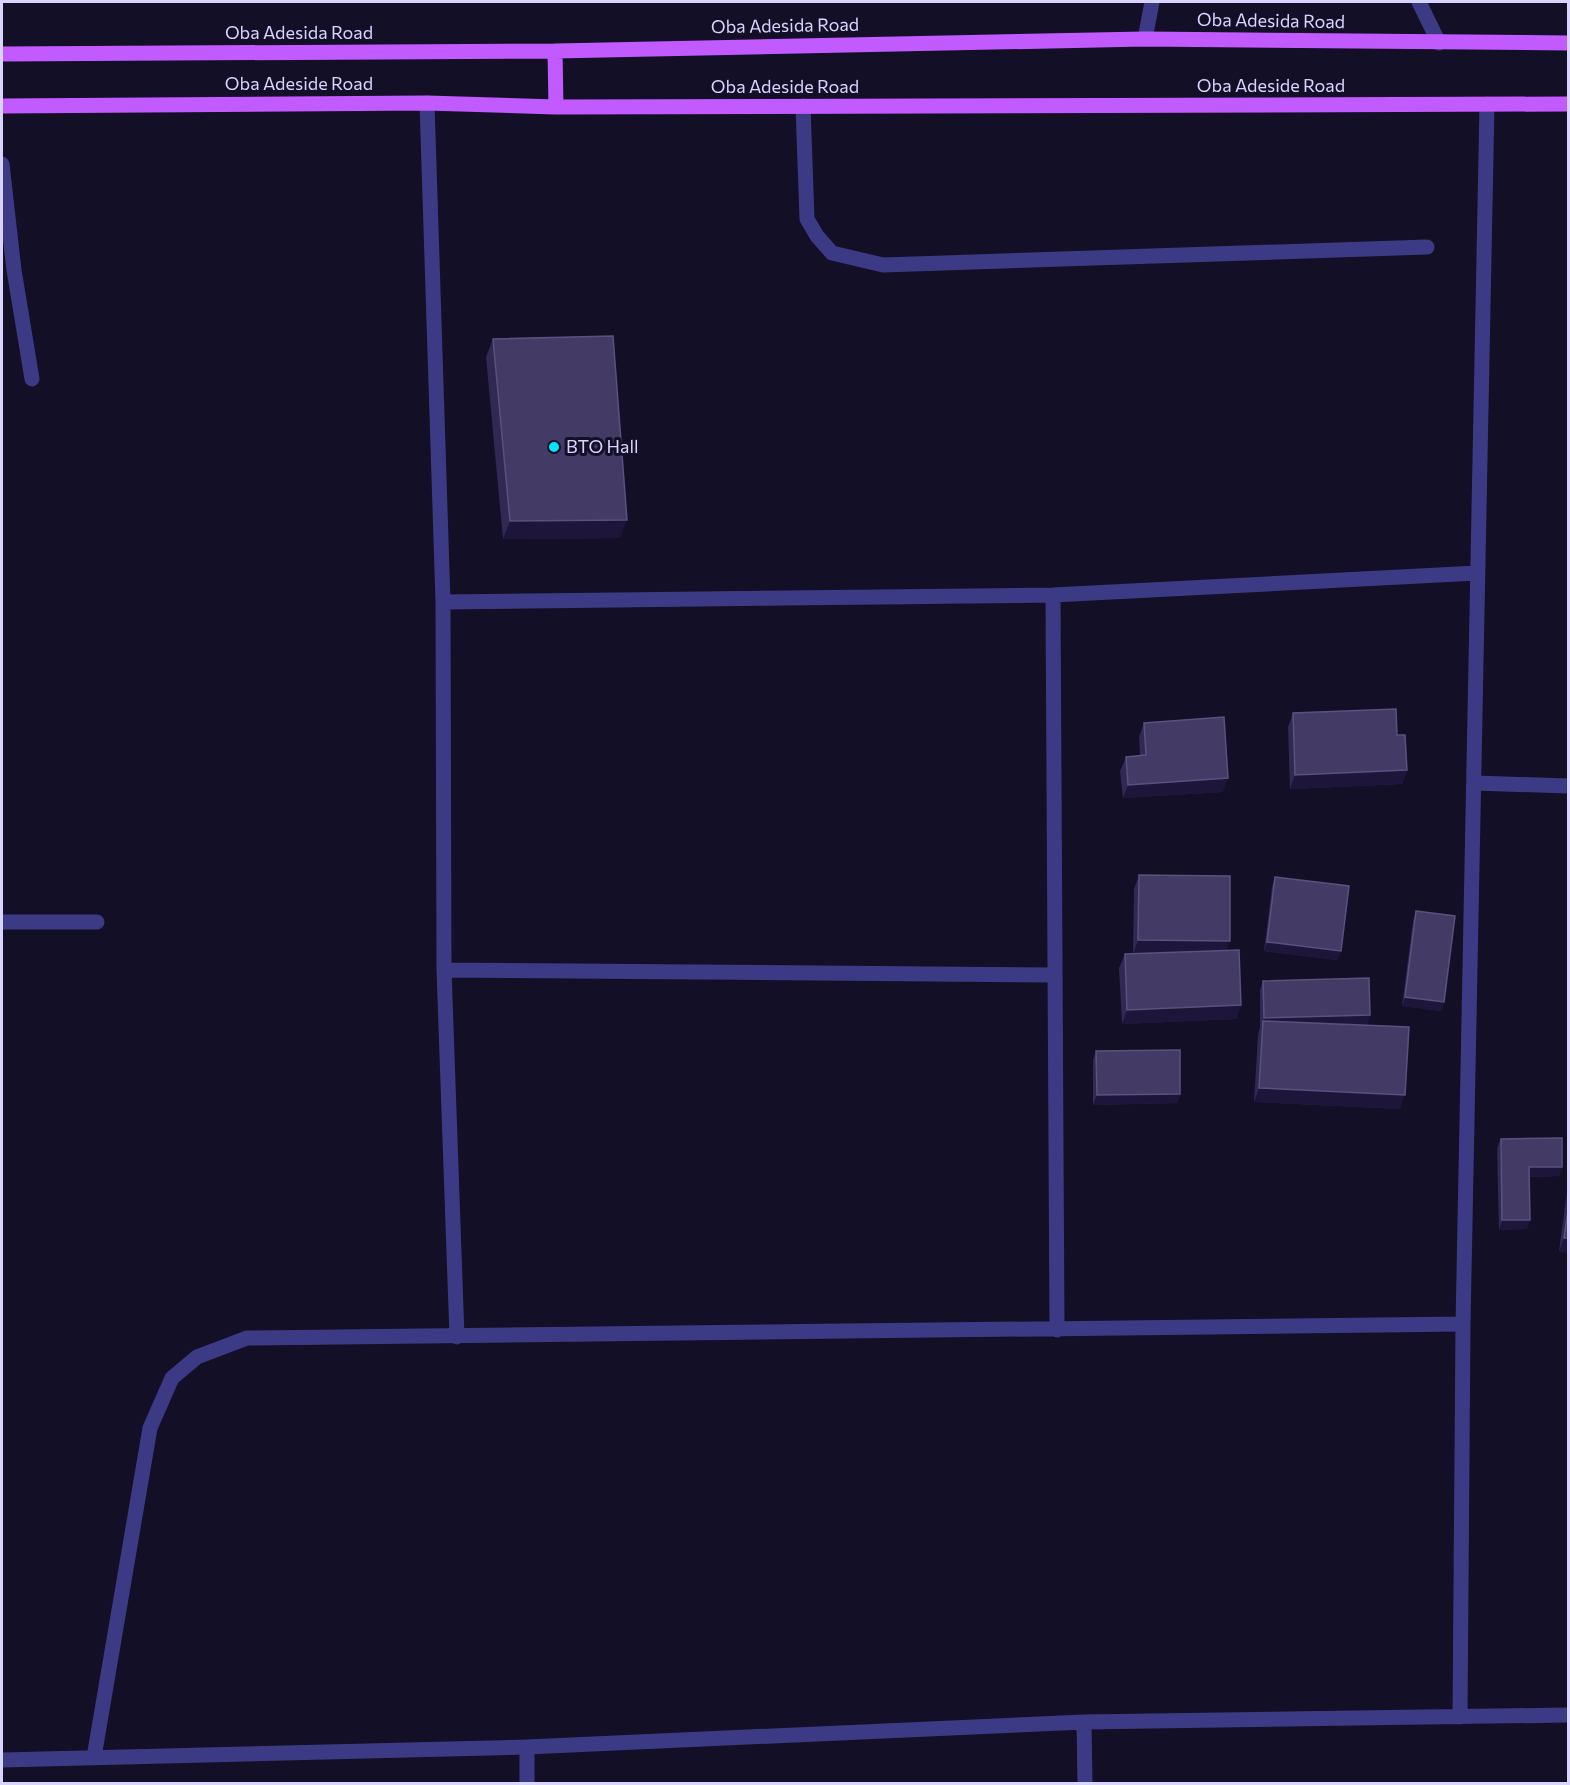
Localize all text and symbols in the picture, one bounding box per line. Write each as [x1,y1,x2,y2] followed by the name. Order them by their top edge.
[1197,8,1345,32] street label: Oba Adesida Road
[711,13,859,37] street label: Oba Adesida Road
[225,21,373,43] street label: Oba Adesida Road
[225,72,373,94] street label: Oba Adeside Road
[1197,74,1345,96] street label: Oba Adeside Road
[711,75,859,97] street label: Oba Adeside Road
[566,435,639,457] place label: BTO Hall
[547,440,561,454] marker: BTO Hall

